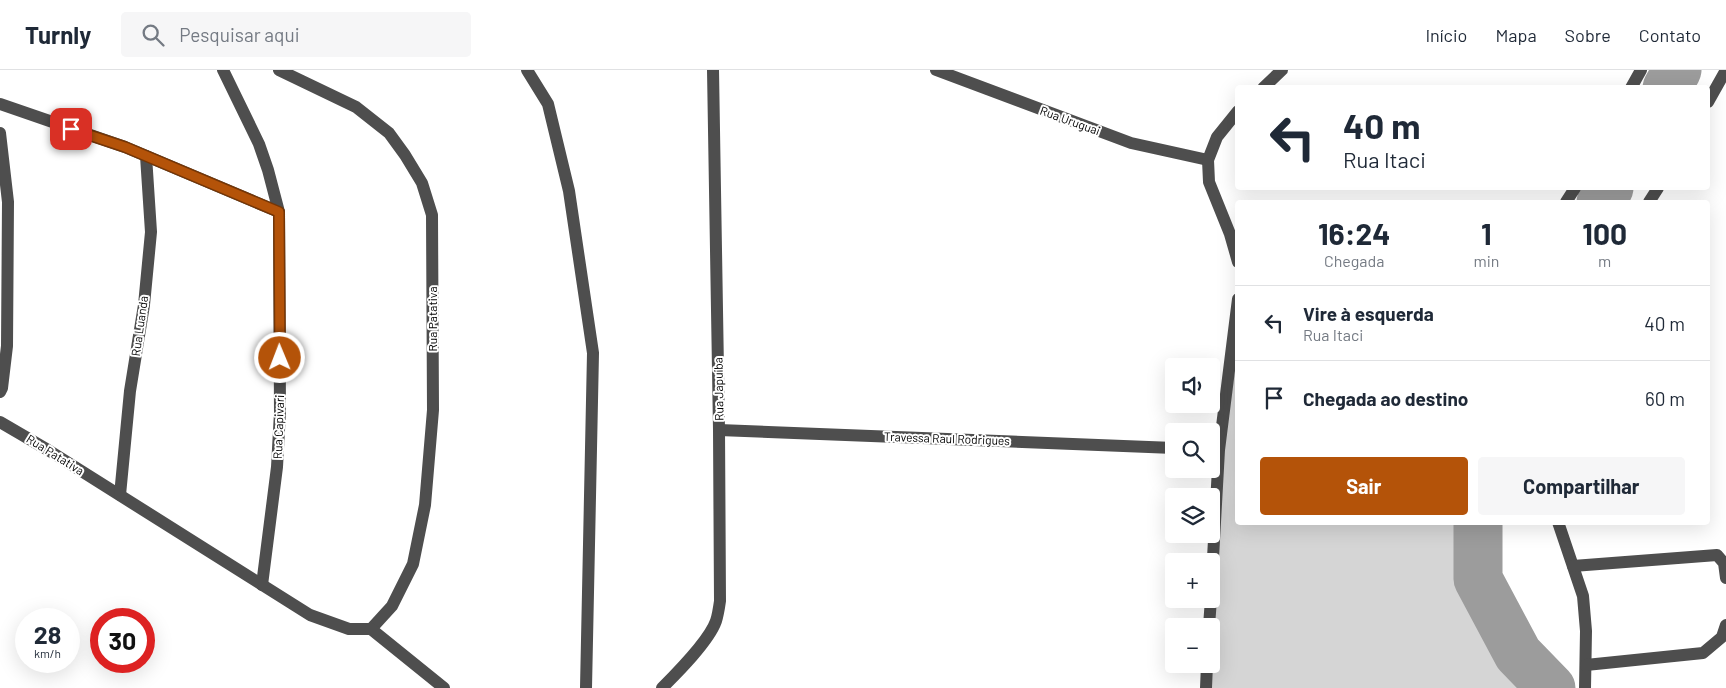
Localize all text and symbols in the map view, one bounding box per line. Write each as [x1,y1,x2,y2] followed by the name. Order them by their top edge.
[121,12,471,57] search box
[25,20,91,49] text: Turnly
[139,21,167,49] icon: search
[179,23,300,46] text: Pesquisar aqui
[1425,24,1467,46] text: Início
[1495,24,1537,46] text: Mapa
[1565,24,1611,46] text: Sobre
[1639,24,1701,46] text: Contato
[1038,103,1102,137] street label: Rua Uruguai
[1343,104,1420,146] text: 40 m
[1260,105,1325,170] icon: left
[50,108,92,150] pin
[57,115,85,143] icon: arrive
[1343,146,1426,172] text: Rua Itaci
[1318,215,1391,251] text: 16:24
[1481,215,1492,251] text: 1
[1582,215,1627,251] text: 100
[1324,251,1384,270] text: Chegada
[1473,251,1499,270] text: min
[1598,251,1611,270] text: m
[425,286,439,352] street label: Rua Patativa
[128,295,150,357] street label: Rua Luanda
[1303,302,1434,325] text: Vire à esquerda
[1260,309,1288,337] icon: left
[1644,312,1685,335] text: 40 m
[1303,325,1363,344] text: Rua Itaci
[253,331,305,383] position arrow
[710,357,726,421] street label: Rua Japuíba
[1165,358,1220,673] map controls
[1165,358,1220,413] button: sound
[1260,384,1288,412] icon: arrive
[1303,387,1468,410] text: Chegada ao destino
[1645,387,1685,410] text: 60 m
[270,395,286,459] street label: Rua Capivari
[1165,423,1220,478] button: search
[884,429,1011,447] street label: Travessa Raul Rodrigues
[24,431,87,477] street label: Rua Patativa
[1260,457,1468,515] button: Sair
[1478,457,1685,515] button: Compartilhar
[1165,488,1220,543] button: layers
[1165,553,1220,608] button: +
[90,608,155,673] speed limit sign: 30
[1165,618,1220,673] button: −
[34,619,61,649] text: 28
[34,646,61,660] text: km/h

